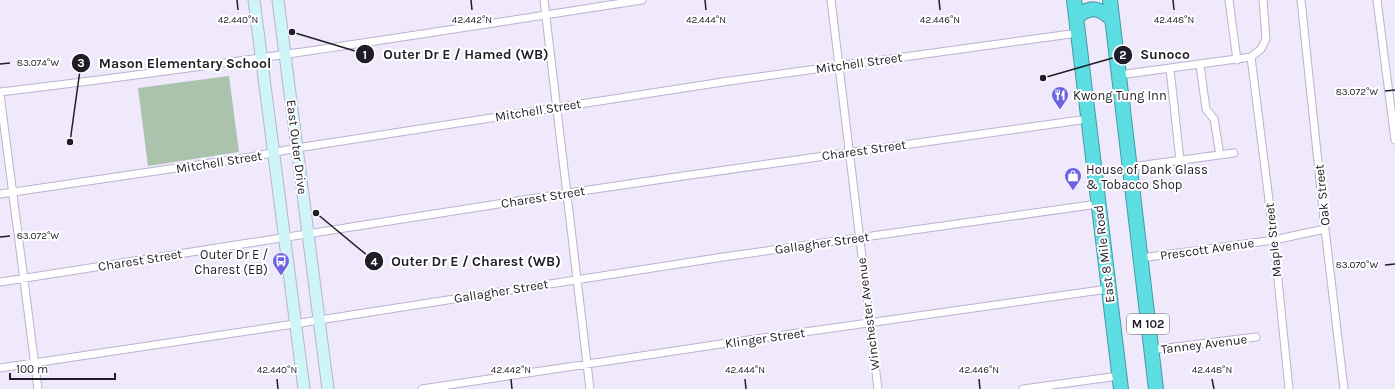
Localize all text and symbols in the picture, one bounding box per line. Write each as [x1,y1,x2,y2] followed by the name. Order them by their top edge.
[218,14,258,26] text: 42.440°N
[452,14,492,26] text: 42.442°N
[686,14,726,26] text: 42.444°N
[920,14,960,26] text: 42.446°N
[1154,14,1194,26] text: 42.448°N
[355,41,557,67] callout: Outer Dr E / Hamed (WB)
[1113,42,1198,68] callout: Sunoco
[383,46,549,63] text: Outer Dr E / Hamed (WB)
[1140,46,1190,63] text: Sunoco
[363,48,367,62] text: 1
[1119,48,1127,62] text: 2
[71,50,279,76] callout: Mason Elementary School
[815,50,903,76] street label: Mitchell Street
[99,55,271,72] text: Mason Elementary School
[77,56,85,70] text: 3
[17,57,59,69] text: 83.074°W
[1050,85,1070,110] restaurant icon: Kwong Tung Inn
[1336,86,1378,98] text: 83.072°W
[1073,88,1167,103] place label: Kwong Tung Inn
[494,96,582,124] street label: Mitchell Street
[284,99,310,196] street label: East Outer Drive
[821,137,907,163] street label: Charest Street
[175,148,263,176] street label: Mitchell Street
[1086,162,1208,192] place label: House of Dank Glass & Tobacco Shop
[1311,163,1333,226] street label: Oak Street
[1063,166,1083,191] shop icon: House of Dank Glass & Tobacco Shop
[500,183,586,211] street label: Charest Street
[1262,202,1284,278] street label: Maple Street
[1091,204,1117,304] street label: East 8 Mile Road
[774,229,870,257] street label: Gallagher Street
[17,230,59,242] text: 83.072°W
[1159,235,1255,263] street label: Prescott Avenue
[97,246,183,274] street label: Charest Street
[194,247,268,277] place label: Outer Dr E / Charest (EB)
[364,248,569,274] callout: Outer Dr E / Charest (WB)
[271,251,291,276] bus stop icon: Outer Dr E / Charest (EB)
[391,253,561,270] text: Outer Dr E / Charest (WB)
[370,255,378,269] text: 4
[854,256,882,371] street label: Winchester Avenue
[1336,259,1378,271] text: 83.070°W
[453,276,549,306] street label: Gallagher Street
[1127,314,1169,334] road number: M 102
[724,325,806,351] street label: Klinger Street
[1160,331,1248,357] street label: Tanney Avenue
[10,355,115,381] scale bar
[16,362,48,376] text: 100 m
[257,364,297,376] text: 42.440°N
[491,364,531,376] text: 42.442°N
[725,364,765,376] text: 42.444°N
[959,364,999,376] text: 42.446°N
[1192,364,1232,376] text: 42.448°N

